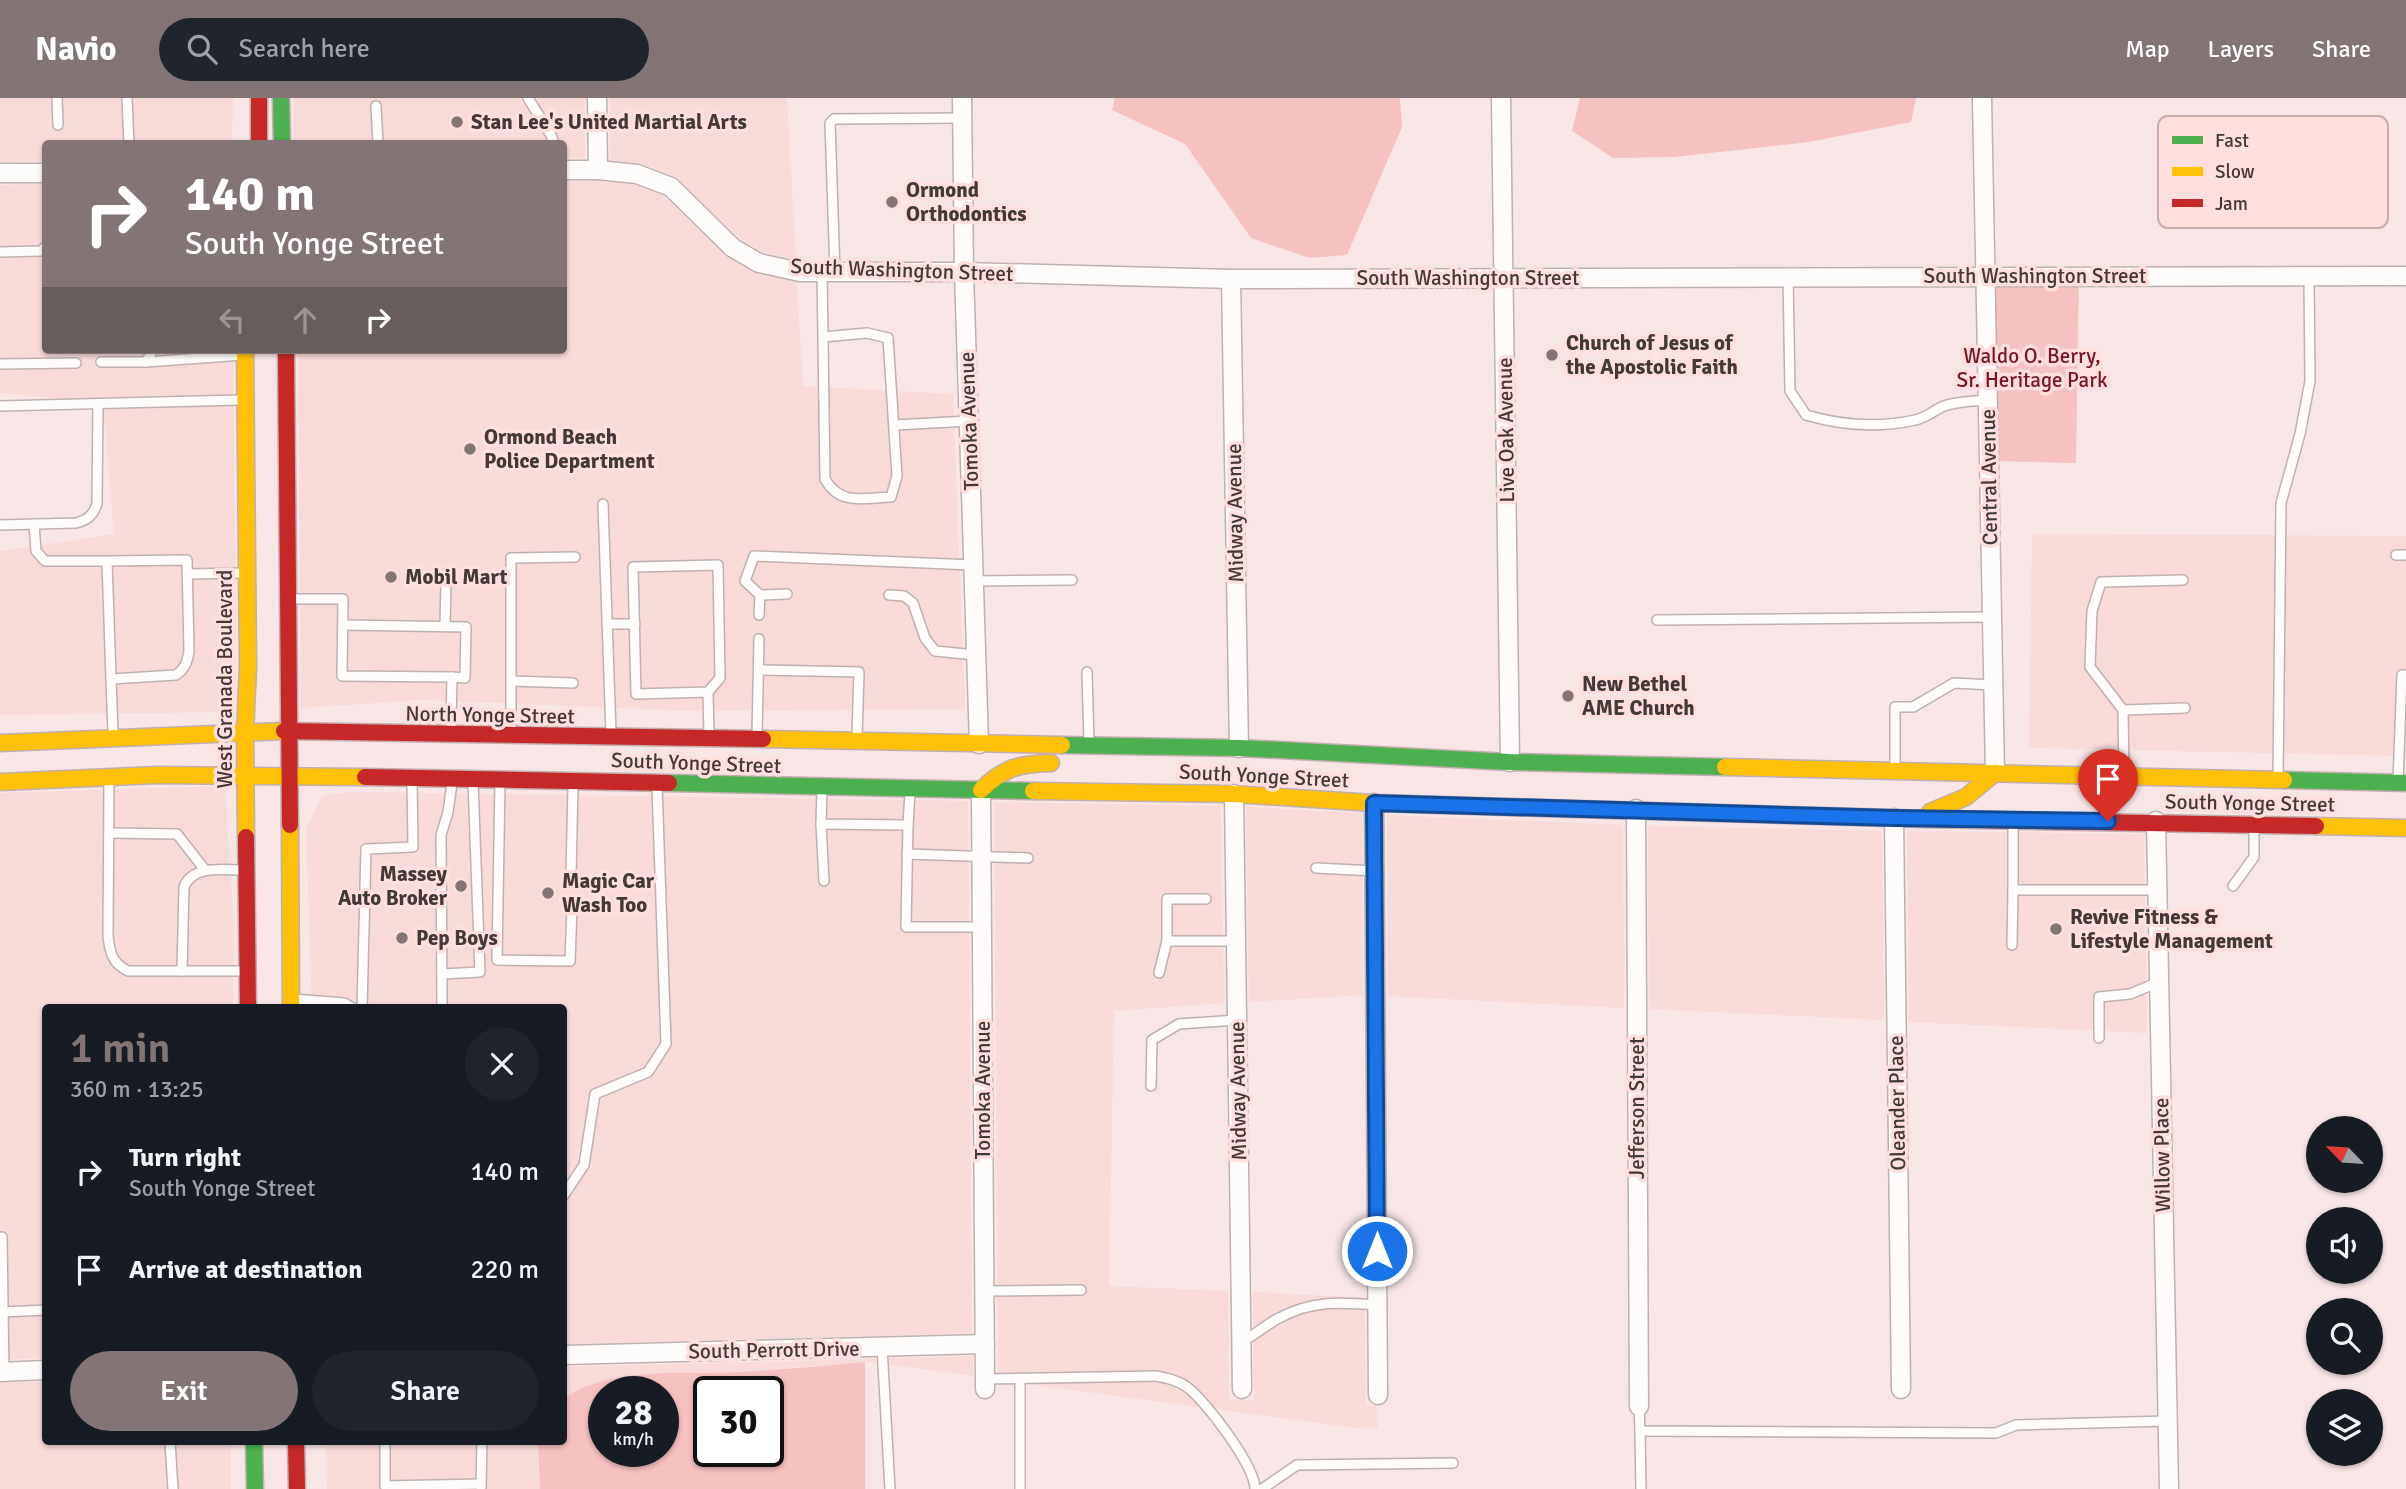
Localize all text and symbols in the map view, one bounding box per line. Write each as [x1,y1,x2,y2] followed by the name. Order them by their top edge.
[159,18,649,81] search box
[35,29,117,70] text: Navio
[183,30,221,68] icon: search
[239,33,370,65] text: Search here
[2125,34,2170,64] text: Map
[2208,34,2274,64] text: Layers
[2312,34,2371,64] text: Share
[471,109,747,135] place label: Stan Lee's United Martial Arts
[449,114,465,130] marker: Stan Lee's United Martial Arts
[2158,116,2388,228] legend
[2215,129,2249,153] text: Fast
[2215,160,2255,184] text: Slow
[185,164,315,224] text: 140 m
[70,168,161,259] icon: right
[906,177,1027,227] place label: Ormond Orthodontics
[2215,192,2248,216] text: Jam
[884,194,900,210] marker: Ormond Orthodontics
[185,224,444,263] text: South Yonge Street
[790,253,1014,287] street label: South Washington Street
[1924,263,2146,289] street label: South Washington Street
[1357,265,1579,291] street label: South Washington Street
[213,301,251,339] icon: left
[286,301,324,339] icon: ahead
[359,301,397,339] icon: right
[1565,330,1738,380] place label: Church of Jesus of the Apostolic Faith
[1957,343,2108,393] park label: Waldo O. Berry, Sr. Heritage Park
[1544,347,1560,363] marker: Church of Jesus of the Apostolic Faith
[954,351,984,491] street label: Tomoka Avenue
[1492,357,1520,503] street label: Live Oak Avenue
[1975,409,2003,545] street label: Central Avenue
[484,424,655,474] place label: Ormond Beach Police Department
[462,441,478,457] marker: Ormond Beach Police Department
[1221,443,1249,583] street label: Midway Avenue
[405,564,508,590] place label: Mobil Mart
[383,569,399,585] marker: Mobil Mart
[212,570,238,789] street label: West Granada Boulevard
[1582,671,1695,721] place label: New Bethel AME Church
[1560,688,1576,704] marker: New Bethel AME Church
[405,701,575,729] street label: North Yonge Street
[611,747,781,779] street label: South Yonge Street
[2078,749,2138,821] pin
[1178,759,1350,793] street label: South Yonge Street
[2089,760,2127,798] icon: arrive
[2165,789,2335,817] street label: South Yonge Street
[338,861,448,911] place label: Massey Auto Broker
[562,868,655,918] place label: Magic Car Wash Too
[453,878,469,894] marker: Massey Auto Broker
[540,885,556,901] marker: Magic Car Wash Too
[2070,904,2273,954] place label: Revive Fitness & Lifestyle Management
[2048,921,2064,937] marker: Revive Fitness & Lifestyle Management
[416,925,498,951] place label: Pep Boys
[394,930,410,946] marker: Pep Boys
[970,1021,996,1159] street label: Tomoka Avenue
[1224,1021,1252,1161] street label: Midway Avenue
[70,1023,171,1074] text: 1 min
[465,1027,539,1101] button: close
[1883,1035,1911,1171] street label: Oleander Place
[1624,1037,1650,1179] street label: Jefferson Street
[70,1075,204,1104] text: 360 m · 13:25
[2148,1097,2176,1213] street label: Willow Place
[2306,1116,2384,1194] north arrow
[2306,1116,2383,1466] map controls
[129,1142,241,1174] text: Turn right
[70,1153,108,1191] icon: right
[470,1156,539,1188] text: 140 m
[129,1174,315,1203] text: South Yonge Street
[2306,1207,2383,1284] button: sound
[1340,1214,1414,1288] position arrow
[70,1251,108,1289] icon: arrive
[129,1254,362,1286] text: Arrive at destination
[470,1254,539,1286] text: 220 m
[2306,1298,2383,1375] button: search
[688,1336,860,1364] street label: South Perrott Drive
[70,1351,298,1431] button: Exit
[312,1351,539,1431] button: Share
[693,1376,784,1467] speed limit sign: 30
[2306,1389,2383,1466] button: layers
[615,1391,652,1434] text: 28
[613,1428,654,1450] text: km/h

